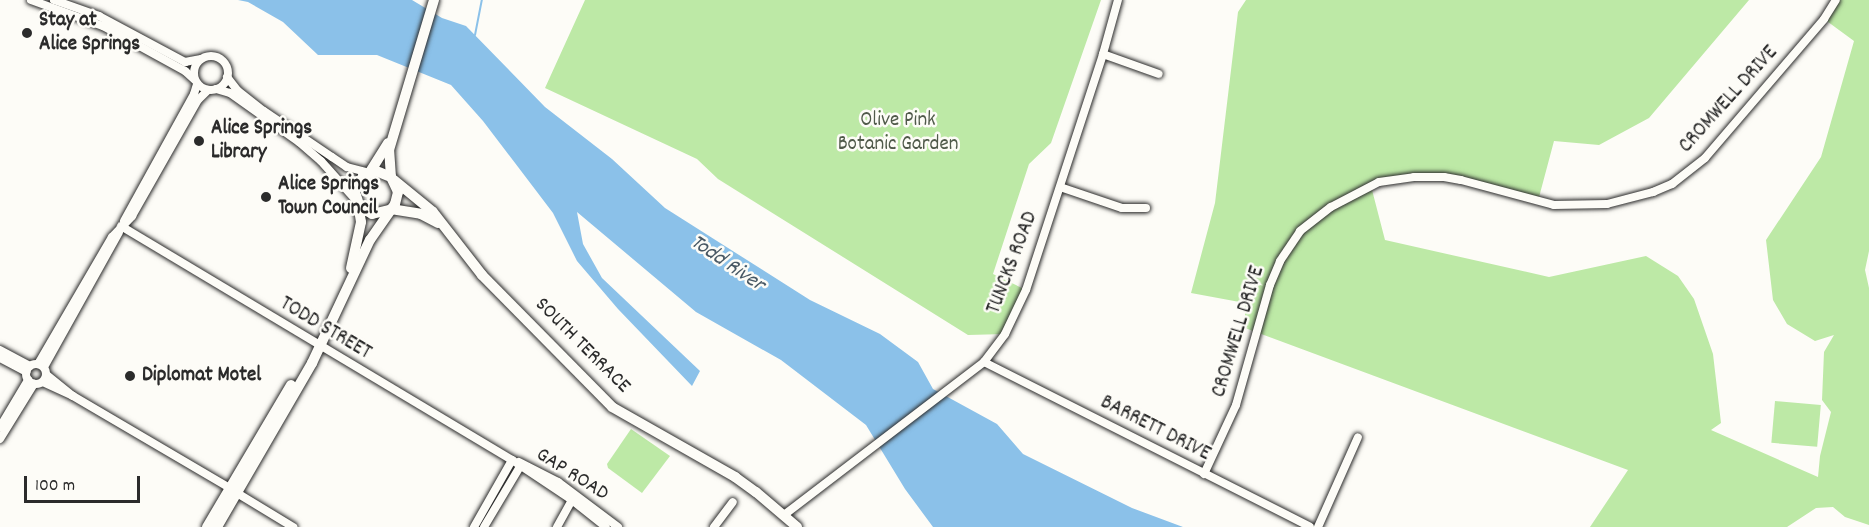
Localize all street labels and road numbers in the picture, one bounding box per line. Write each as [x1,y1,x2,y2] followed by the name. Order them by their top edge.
[1674,41,1784,159] street label: CROMWELL DRIVE
[982,208,1044,318] street label: TUNCKS ROAD
[1207,263,1271,401] street label: CROMWELL DRIVE
[275,292,375,366] street label: TODD STREET
[529,293,635,399] street label: SOUTH TERRACE
[1096,390,1214,468] street label: BARRETT DRIVE
[531,443,613,507] street label: GAP ROAD

